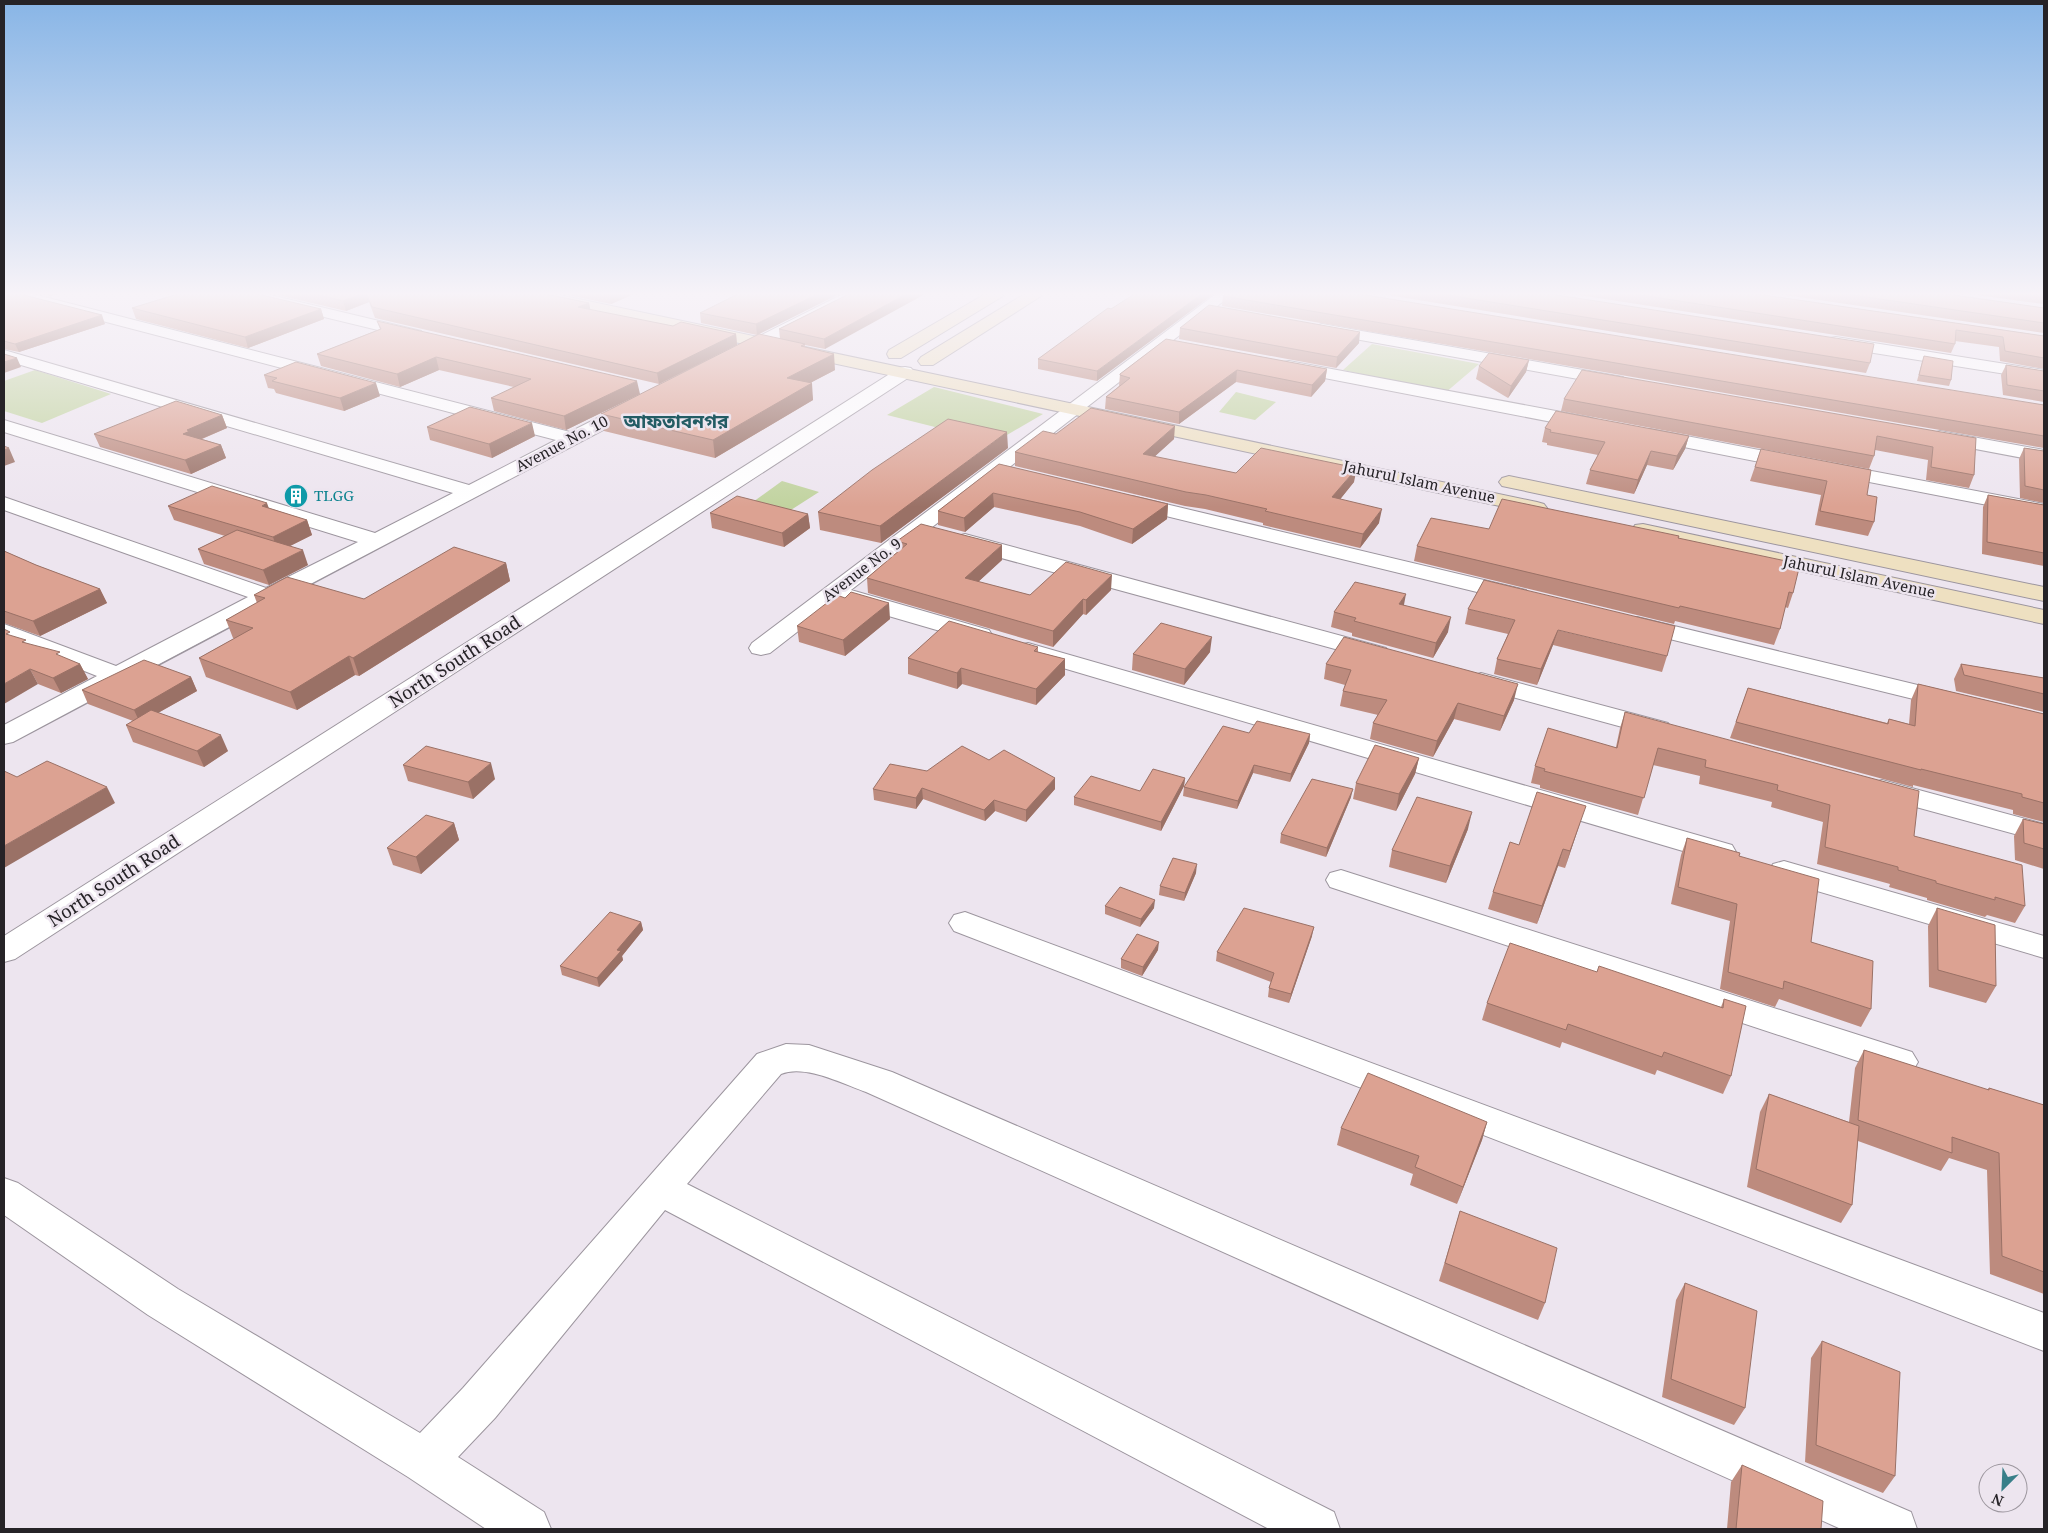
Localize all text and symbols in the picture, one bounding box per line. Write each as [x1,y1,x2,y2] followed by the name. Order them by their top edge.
[622,408,729,434] district label: আফতাবনগর
[512,410,611,476] street label: Avenue No. 10
[1340,455,1497,507] street label: Jahurul Islam Avenue
[283,483,309,509] building icon: TLGG
[314,485,354,505] place label: TLGG
[818,533,905,605] street label: Avenue No. 9
[1780,550,1937,602] street label: Jahurul Islam Avenue
[384,610,525,713] street label: North South Road
[43,829,184,932] street label: North South Road
[1978,1463,2028,1513] north arrow
[1989,1489,2006,1511] text: N

